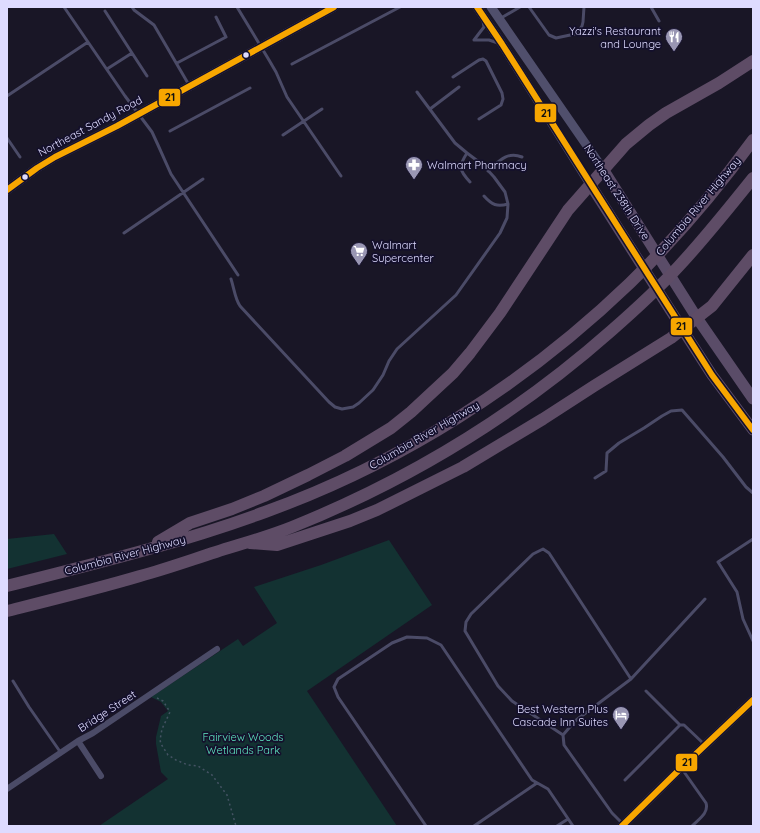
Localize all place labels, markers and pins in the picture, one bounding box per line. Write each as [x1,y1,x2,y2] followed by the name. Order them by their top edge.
[569,24,661,51] place label: Yazzi's Restaurant and Lounge
[664,27,684,52] restaurant icon: Yazzi's Restaurant and Lounge
[241,50,251,60] unlabelled marker
[404,155,424,180] pharmacy icon: Walmart Pharmacy
[427,158,527,172] place label: Walmart Pharmacy
[20,172,30,182] unlabelled marker
[372,238,434,265] place label: Walmart Supercenter
[349,241,369,266] supermarket icon: Walmart Supercenter
[512,702,608,729] place label: Best Western Plus Cascade Inn Suites
[611,705,631,730] hotel icon: Best Western Plus Cascade Inn Suites

